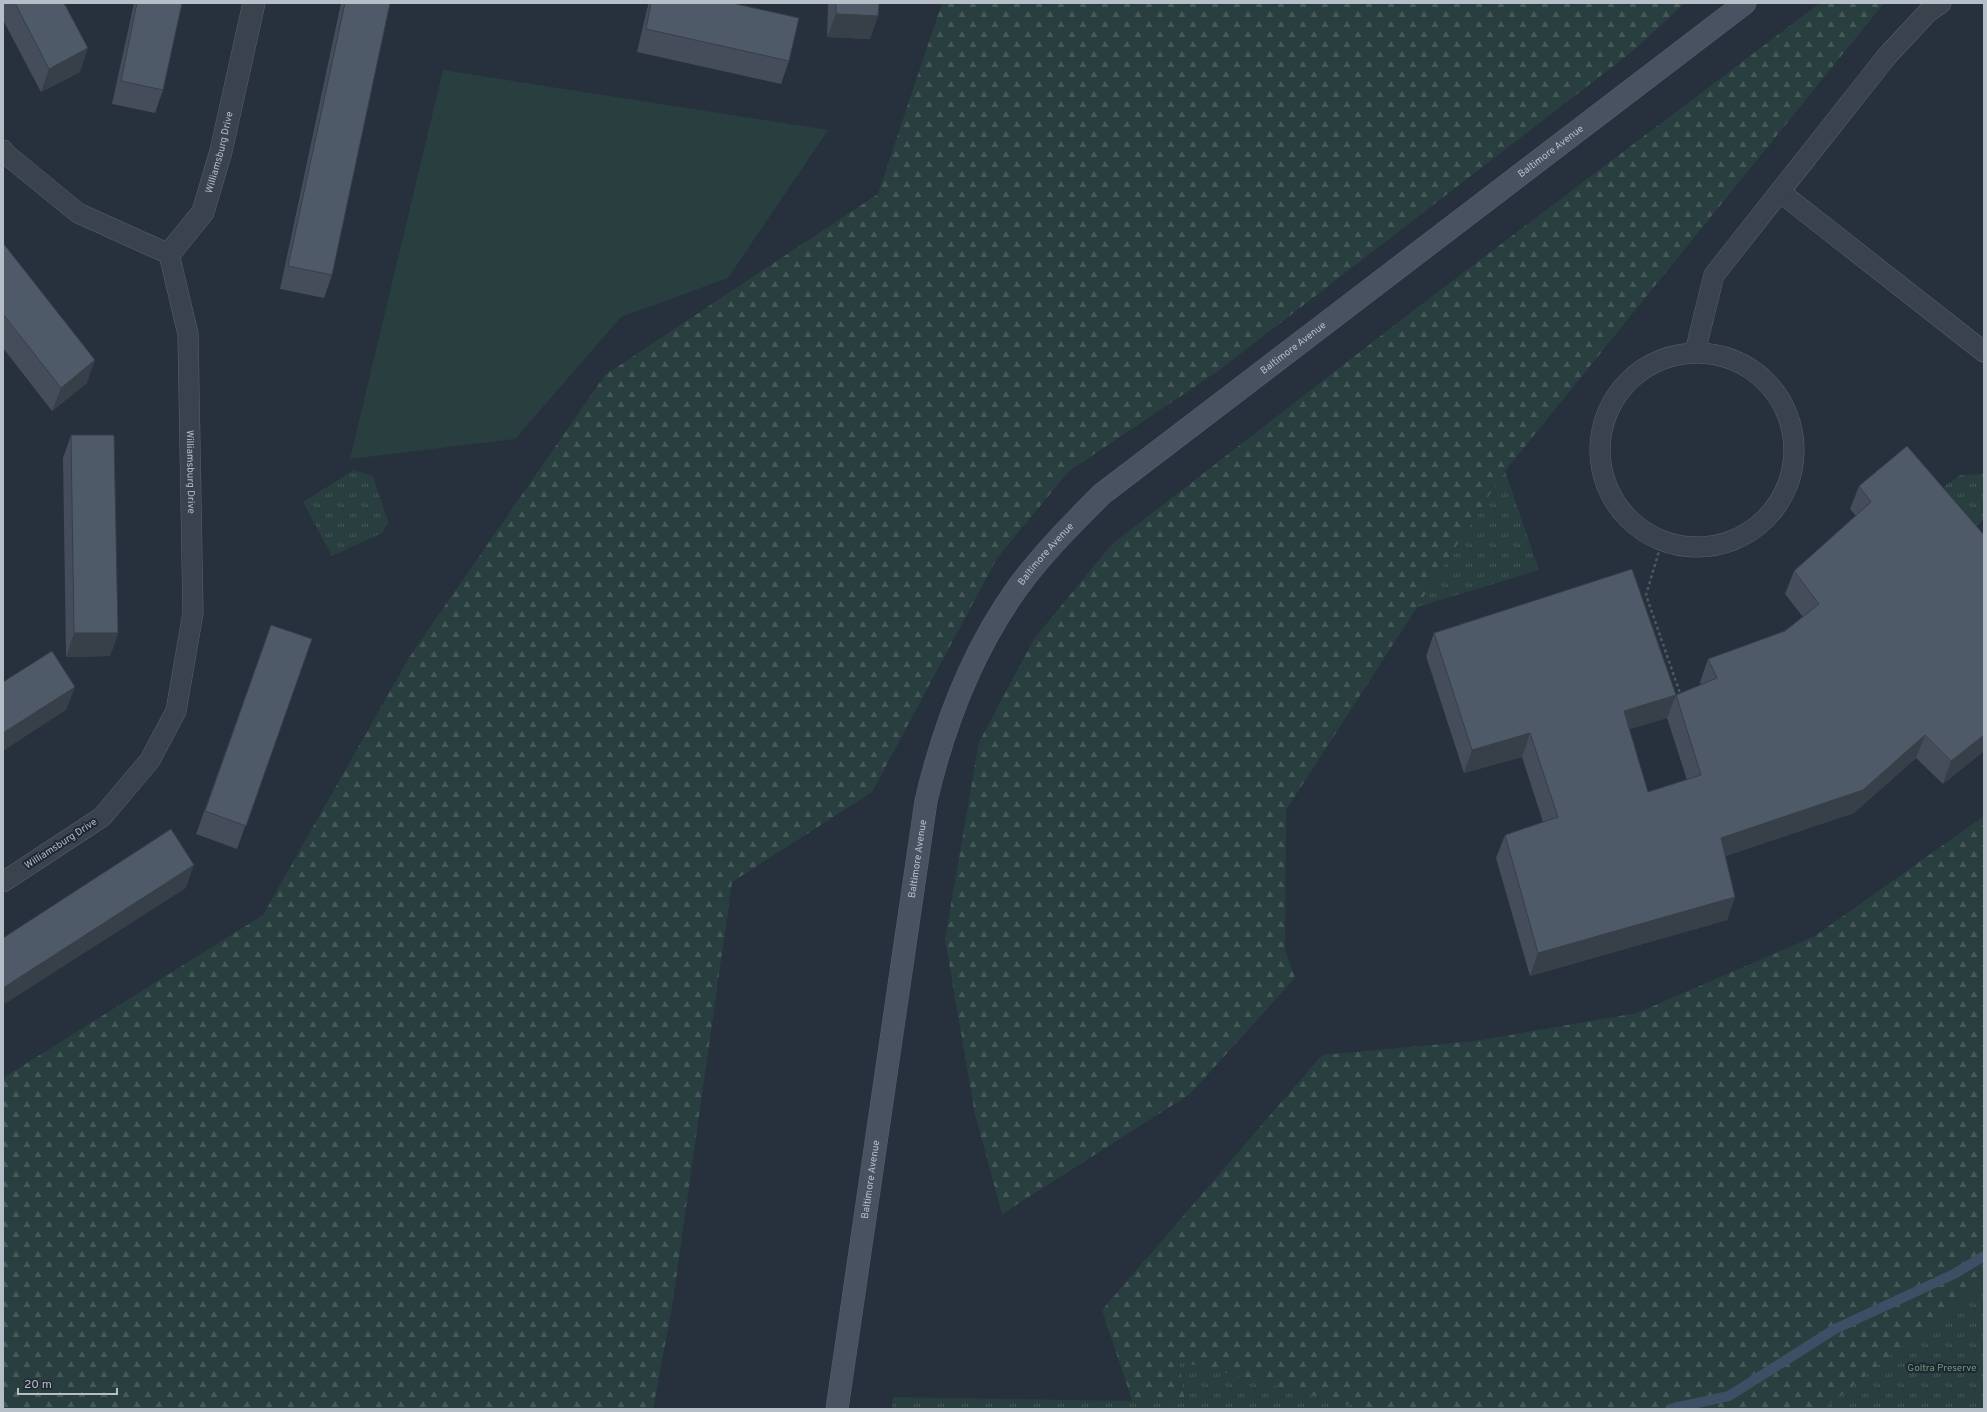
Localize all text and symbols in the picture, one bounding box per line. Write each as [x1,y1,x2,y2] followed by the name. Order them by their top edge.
[202,110,236,195] street label: Williamsburg Drive
[1515,122,1586,181] street label: Baltimore Avenue
[1258,319,1329,377] street label: Baltimore Avenue
[183,430,198,514] street label: Williamsburg Drive
[1015,520,1077,588] street label: Baltimore Avenue
[22,816,100,872] street label: Williamsburg Drive
[905,819,930,899] street label: Baltimore Avenue
[858,1139,883,1220] street label: Baltimore Avenue
[1907,1362,1977,1375] park label: Goltra Preserve
[18,1370,117,1396] scale bar
[24,1377,52,1393] text: 20 m

